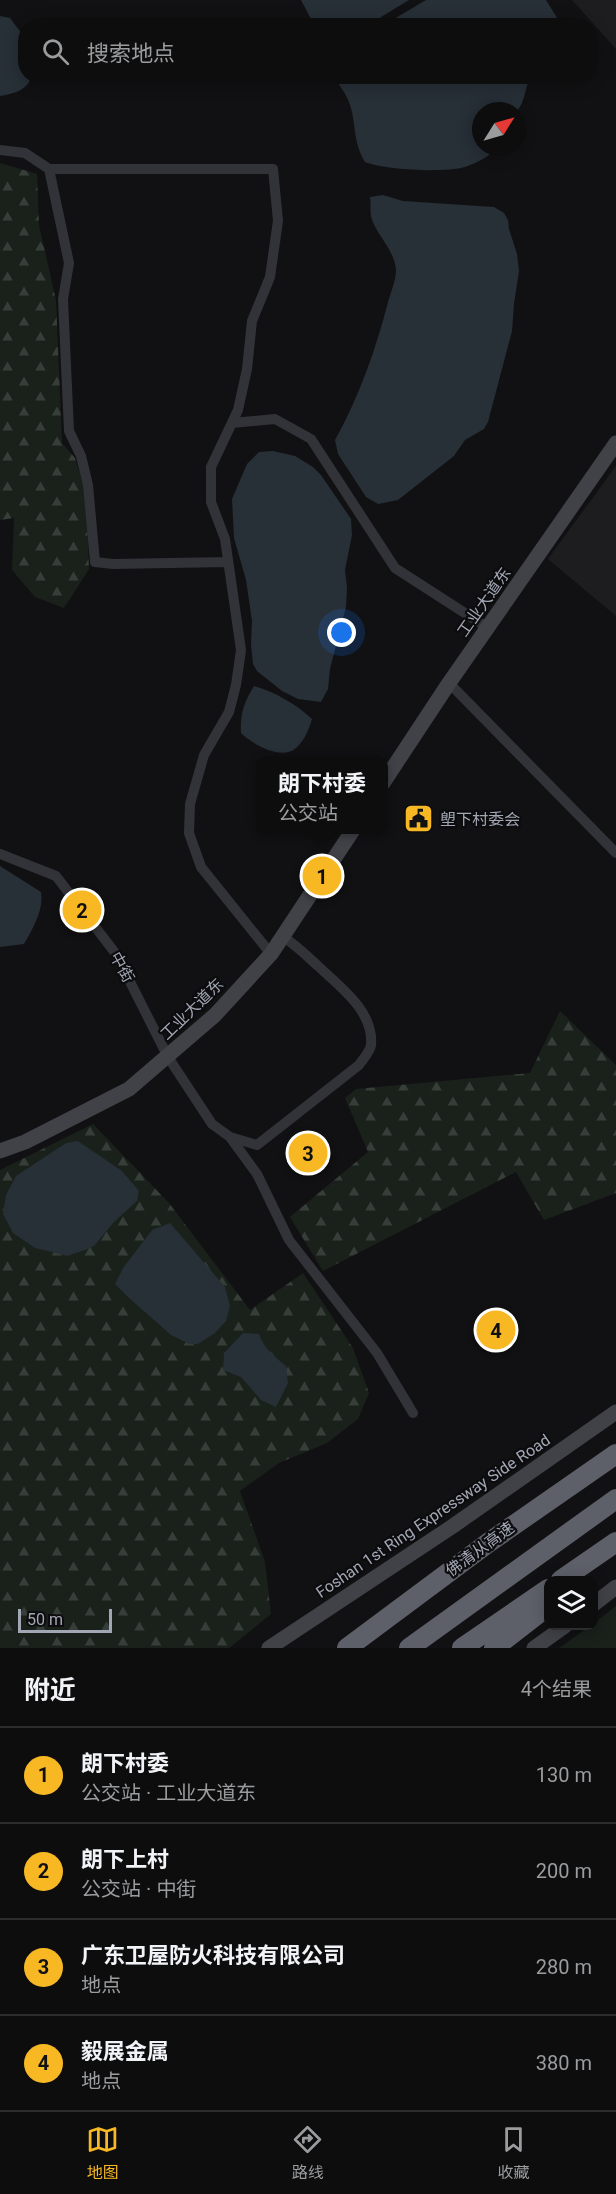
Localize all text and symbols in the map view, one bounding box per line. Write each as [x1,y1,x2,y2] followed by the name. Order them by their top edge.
[18,18,598,84] search box
[39,35,72,68] icon: search
[87,41,175,66] text: 搜索地点
[472,102,526,156] north arrow
[453,564,515,640] street label: 工业大道东
[327,618,356,647] your location
[256,756,388,834] popup
[278,771,366,796] text: 朗下村委
[278,801,338,825] text: 公交站
[403,803,435,835] public building icon: 塱下村委会
[440,810,520,829] place label: 塱下村委会
[302,854,342,898] pin: 1
[62,888,101,932] pin: 2
[106,948,138,986] street label: 中街
[157,974,227,1044] street label: 工业大道东
[288,1130,328,1176] pin: 3
[476,1308,516,1352] pin: 4
[312,1430,554,1602] street label: Foshan 1st Ring Expressway Side Road
[442,1518,518,1580] street label: 佛清从高速
[544,1576,598,1630] map controls
[544,1576,598,1630] button: layers
[18,1606,112,1634] scale bar
[27,1610,63,1629] text: 50 m
[24,1675,76,1705] text: 附近
[521,1677,592,1701] text: 4个结果
[81,1751,169,1776] text: 朗下村委
[38,1763,49,1787] text: 1
[536,1763,592,1787] text: 130 m
[81,1781,256,1805] text: 公交站 · 工业大道东
[81,1847,169,1872] text: 朗下上村
[38,1859,49,1883] text: 2
[536,1859,592,1883] text: 200 m
[81,1877,196,1901] text: 公交站 · 中街
[81,1943,345,1968] text: 广东卫屋防火科技有限公司
[38,1955,49,1979] text: 3
[536,1955,592,1979] text: 280 m
[81,1973,121,1997] text: 地点
[81,2039,169,2064] text: 毅展金属
[38,2051,49,2075] text: 4
[536,2051,592,2075] text: 380 m
[81,2069,121,2093] text: 地点
[86,2123,119,2183] tab: 地图
[291,2123,324,2183] tab: 路线
[497,2123,530,2183] tab: 收藏

